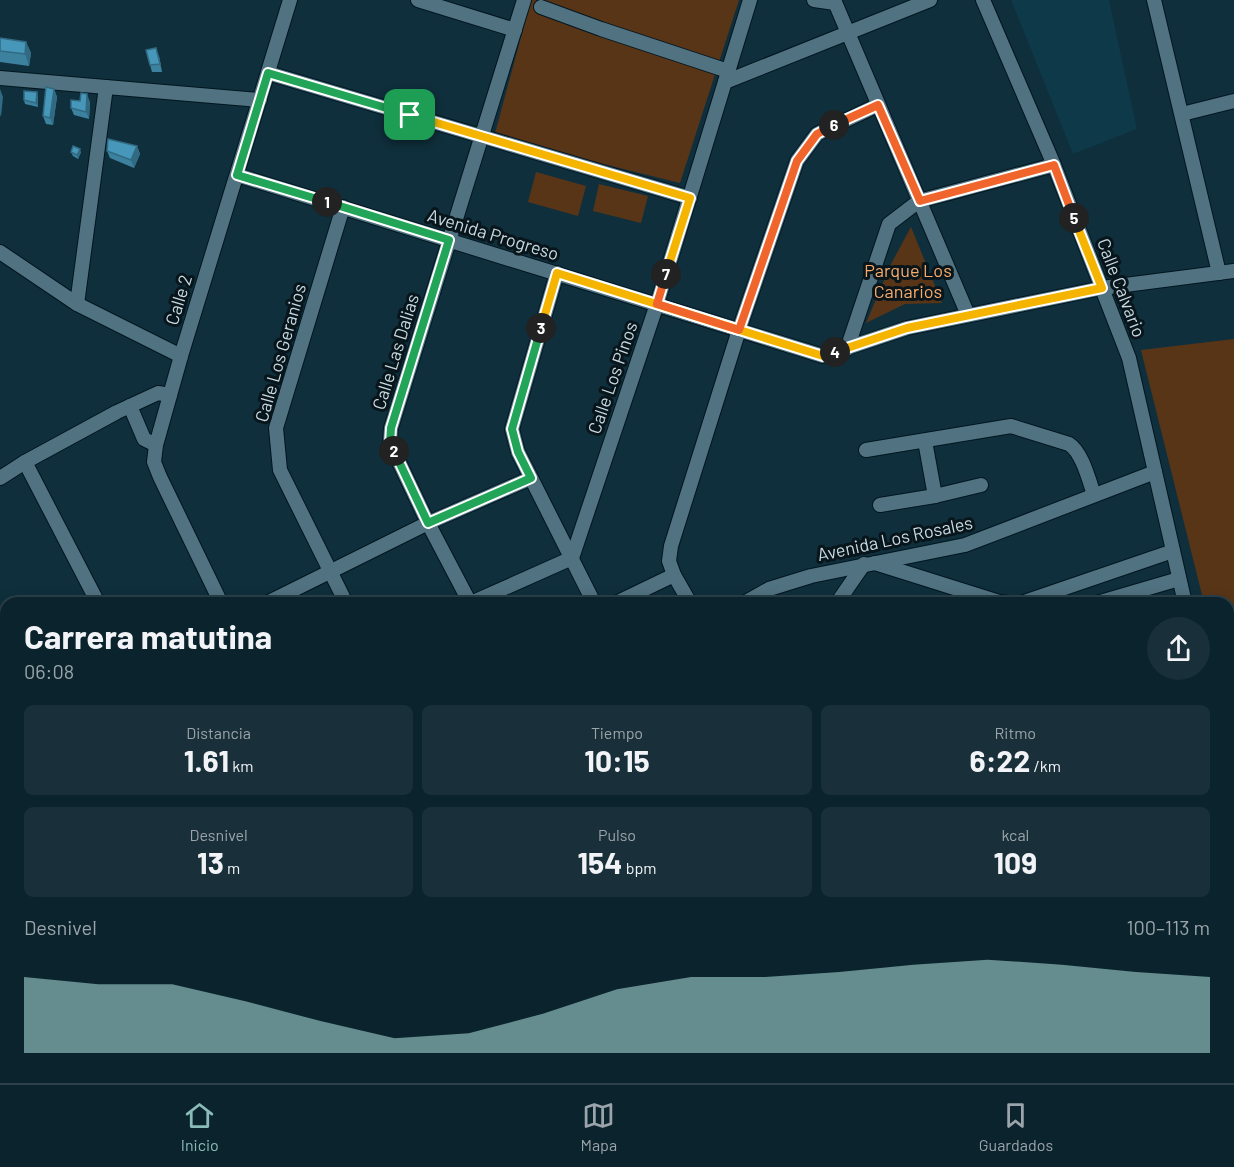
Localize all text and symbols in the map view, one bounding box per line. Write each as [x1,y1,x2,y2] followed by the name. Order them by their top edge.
[384,89,435,140] pin
[393,98,426,131] icon: arrive
[819,110,849,140] pin: 6
[830,115,838,134] text: 6
[312,187,342,217] pin: 1
[324,192,330,211] text: 1
[1059,203,1089,233] pin: 5
[425,204,562,264] street label: Avenida Progreso
[1070,208,1078,227] text: 5
[1093,235,1151,340] street label: Calle Calvario
[651,259,681,289] pin: 7
[864,259,952,302] park label: Parque Los Canarios
[662,264,670,283] text: 7
[160,272,196,327] street label: Calle 2
[250,281,310,424] street label: Calle Los Geranios
[367,291,423,412] street label: Calle Las Dalias
[526,313,556,343] pin: 3
[537,318,545,337] text: 3
[583,319,642,437] street label: Calle Los Pinos
[820,337,850,367] pin: 4
[830,342,840,361] text: 4
[379,436,409,466] pin: 2
[390,441,398,460] text: 2
[815,511,975,565] street label: Avenida Los Rosales
[24,616,272,656] text: Carrera matutina
[1147,617,1210,680] button: share
[24,659,74,683] text: 06:08
[186,723,251,742] text: Distancia
[591,723,643,742] text: Tiempo
[995,723,1036,742] text: Ritmo
[184,742,229,778] text: 1.61
[584,742,650,778] text: 10:15
[970,742,1030,778] text: 6:22
[229,756,254,775] text: km
[1030,756,1061,775] text: /km
[190,825,248,844] text: Desnivel
[598,825,636,844] text: Pulso
[1001,825,1029,844] text: kcal
[197,844,224,880] text: 13
[578,844,622,880] text: 154
[994,844,1037,880] text: 109
[224,858,240,877] text: m
[622,858,656,877] text: bpm
[24,915,97,939] text: Desnivel
[1127,915,1210,939] text: 100–113 m
[181,1099,219,1154] tab: Inicio
[580,1099,617,1154] tab: Mapa
[979,1099,1053,1154] tab: Guardados

